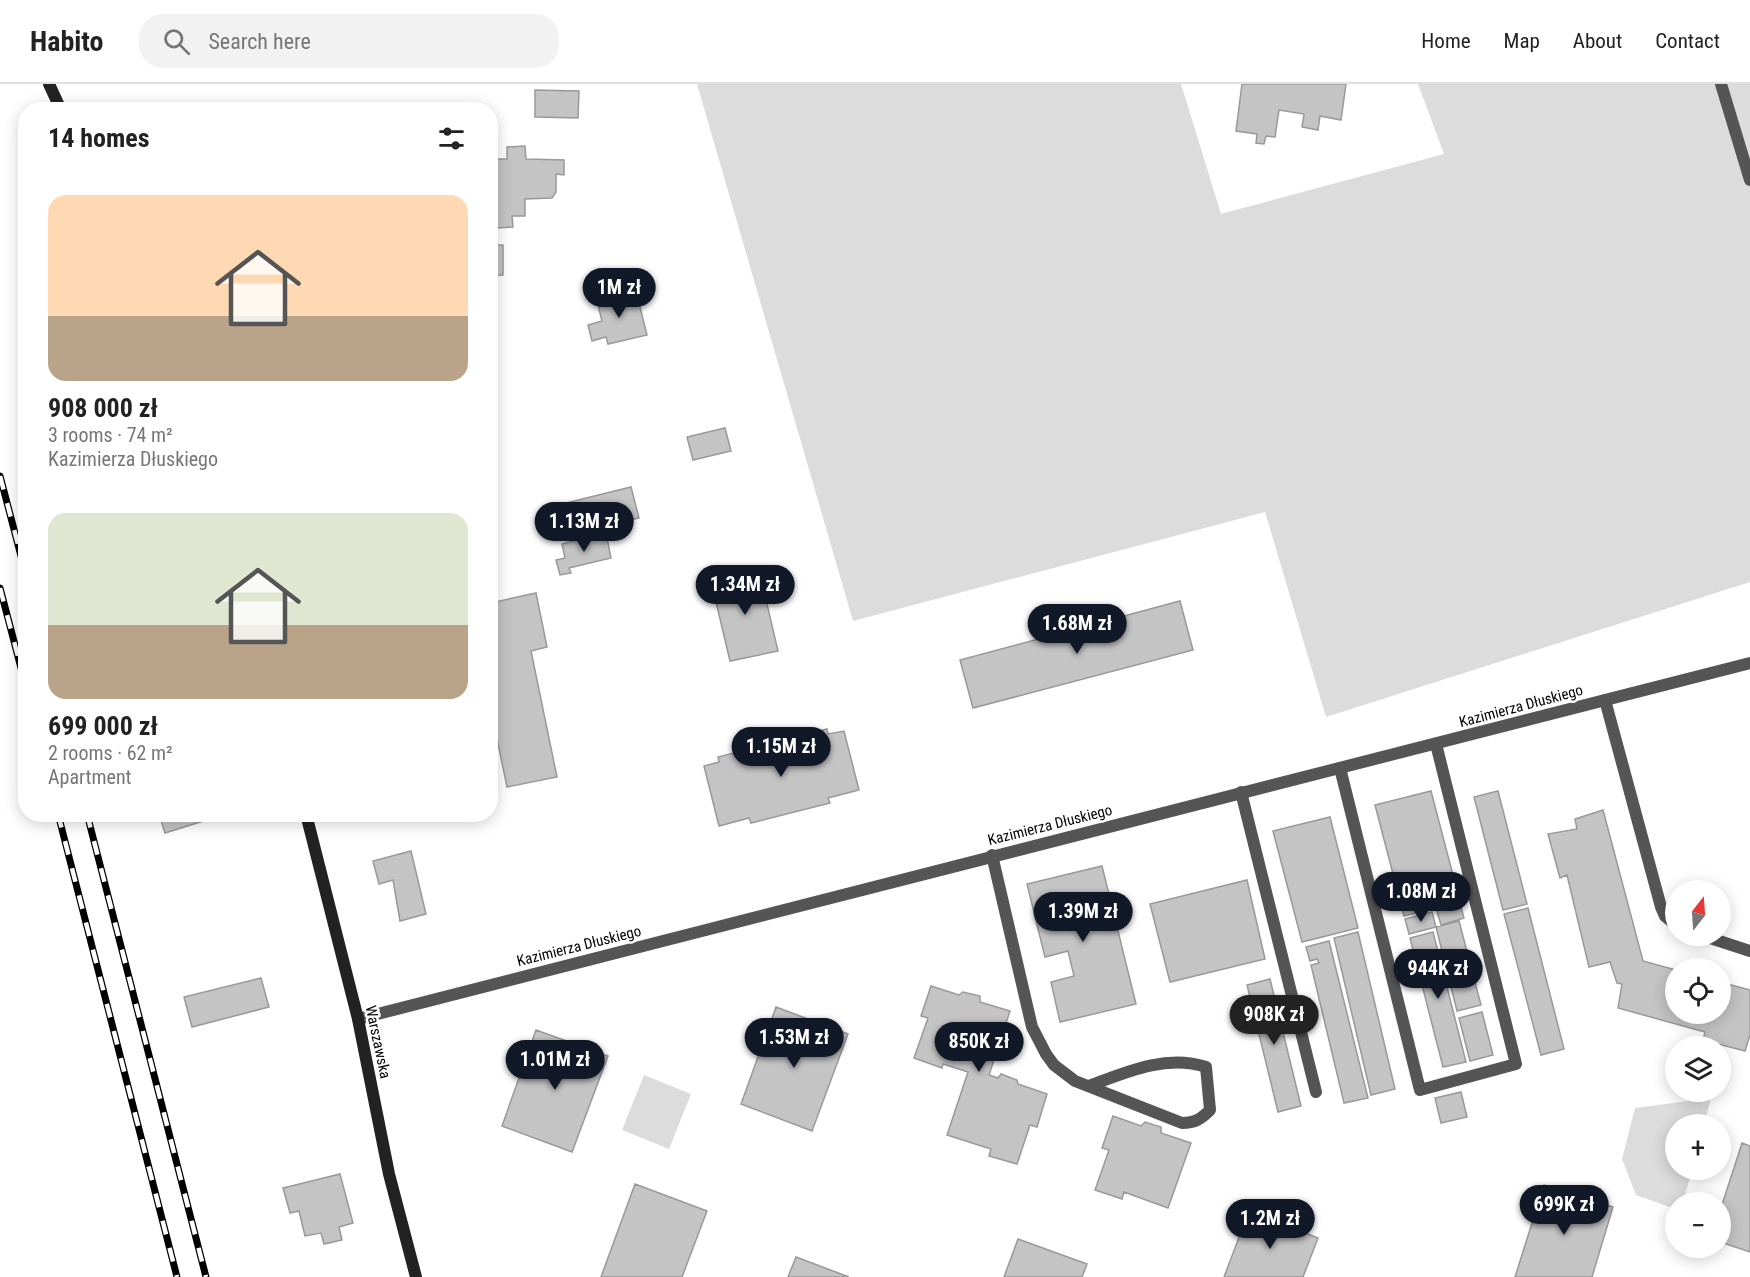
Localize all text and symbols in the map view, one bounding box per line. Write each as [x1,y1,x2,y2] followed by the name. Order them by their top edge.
[139,14,559,68] search box
[30,25,103,58] text: Habito
[160,25,193,58] icon: search
[208,29,311,54] text: Search here
[1421,29,1471,53] text: Home
[1504,29,1540,53] text: Map
[1573,29,1622,53] text: About
[1655,29,1720,53] text: Contact
[435,122,468,155] icon: filters
[48,123,150,153] text: 14 homes
[204,234,312,342] icon: home
[577,268,661,319] pin: 1M zł
[597,275,641,299] text: 1M zł
[48,393,158,423] text: 908 000 zł
[48,423,173,447] text: 3 rooms · 74 m²
[48,447,218,471] text: Kazimierza Dłuskiego
[522,502,646,553] pin: 1.13M zł
[549,509,619,533] text: 1.13M zł
[204,552,312,660] icon: home
[683,565,807,616] pin: 1.34M zł
[710,572,780,596] text: 1.34M zł
[1015,604,1139,655] pin: 1.68M zł
[1042,611,1112,635] text: 1.68M zł
[1457,681,1585,731] street label: Kazimierza Dłuskiego
[48,711,158,741] text: 699 000 zł
[719,727,843,778] pin: 1.15M zł
[746,734,816,758] text: 1.15M zł
[48,741,173,765] text: 2 rooms · 62 m²
[48,765,132,789] text: Apartment
[986,801,1114,849] street label: Kazimierza Dłuskiego
[1359,872,1483,923] pin: 1.08M zł
[1386,879,1456,903] text: 1.08M zł
[1665,880,1731,946] north arrow
[1665,880,1731,1258] map controls
[1021,892,1145,943] pin: 1.39M zł
[1048,899,1118,923] text: 1.39M zł
[515,922,643,970] street label: Kazimierza Dłuskiego
[1383,949,1493,1000] pin: 944K zł
[1408,956,1468,980] text: 944K zł
[1665,958,1731,1024] button: locate
[1219,995,1329,1046] pin: 908K zł
[1244,1002,1304,1026] text: 908K zł
[361,1004,395,1080] street label: Warszawska
[732,1018,856,1069] pin: 1.53M zł
[924,1022,1034,1073] pin: 850K zł
[759,1025,829,1049] text: 1.53M zł
[949,1029,1009,1053] text: 850K zł
[1665,1036,1731,1102] button: layers
[493,1040,617,1091] pin: 1.01M zł
[520,1047,590,1071] text: 1.01M zł
[1665,1114,1731,1180] button: +
[1509,1185,1619,1236] pin: 699K zł
[1534,1192,1594,1216] text: 699K zł
[1665,1192,1731,1258] button: −
[1215,1199,1325,1250] pin: 1.2M zł
[1240,1206,1300,1230] text: 1.2M zł

